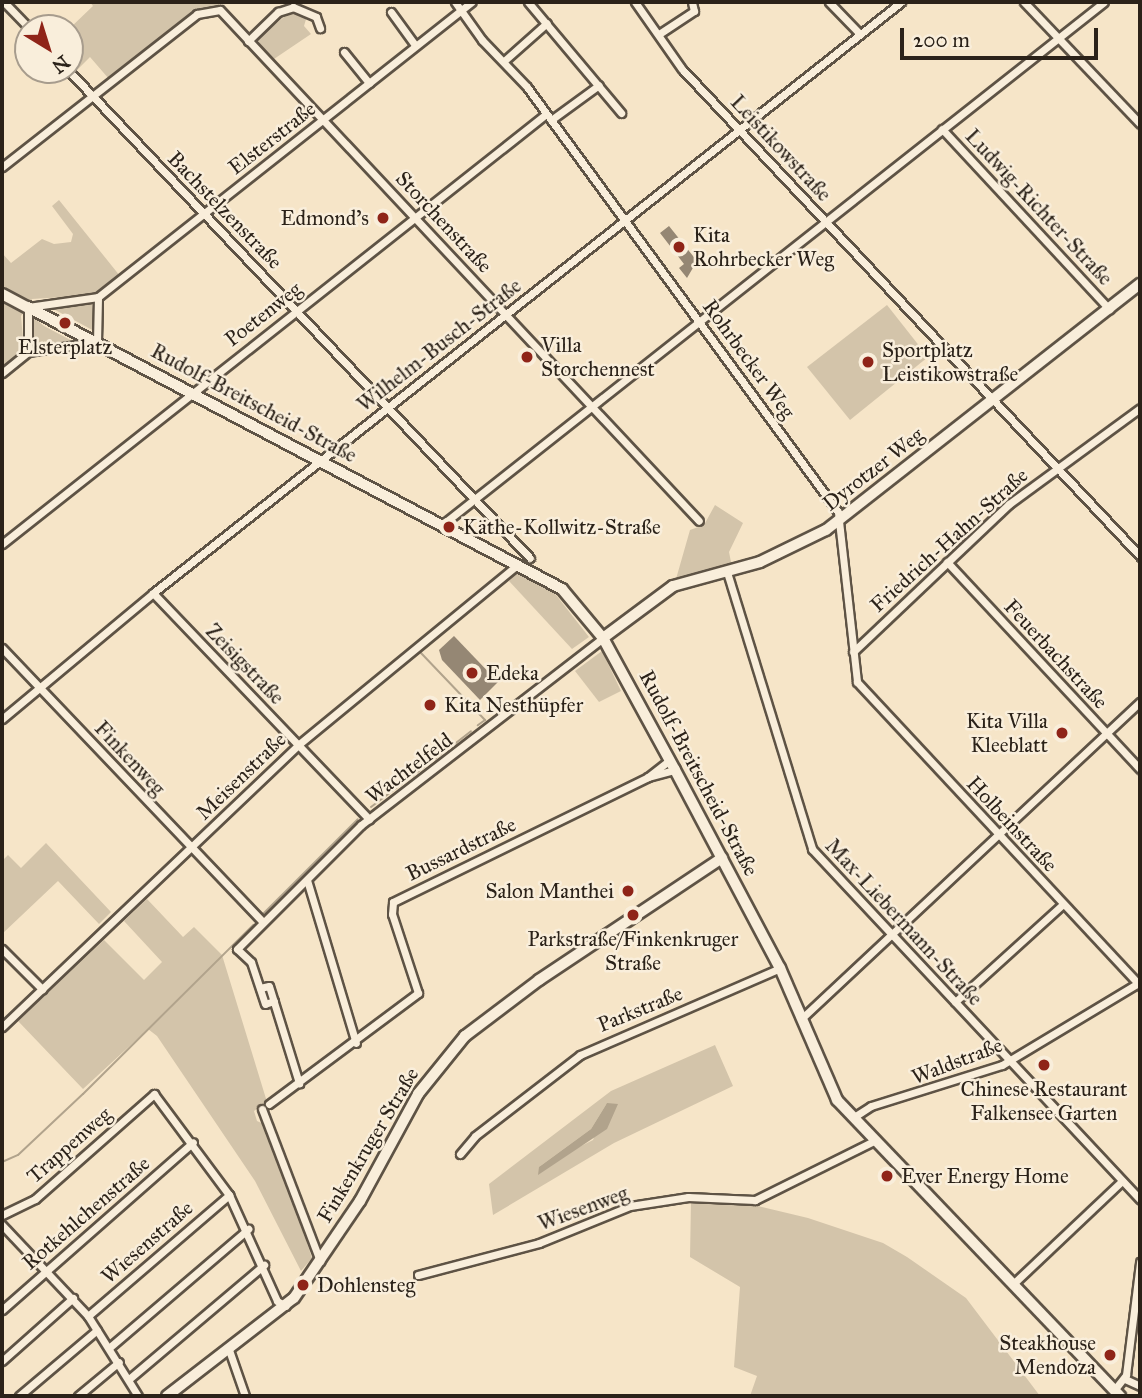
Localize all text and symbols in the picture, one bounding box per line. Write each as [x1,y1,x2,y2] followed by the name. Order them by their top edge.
[14,14,84,84] north arrow
[904,14,1102,58] scale bar
[913,27,970,53] text: 200 m
[48,50,74,78] text: N
[725,90,837,206] street label: Leistikowstraße
[223,96,321,180] street label: Elsterstraße
[960,124,1118,290] street label: Ludwig-Richter-Straße
[162,146,288,274] street label: Bachstelzenstraße
[390,166,498,278] street label: Storchenstraße
[280,205,369,231] place label: Edmond's
[375,210,391,226] marker: Edmond's
[693,222,834,272] place label: Kita Rohrbecker Weg
[671,239,687,255] marker: Kita Rohrbecker Weg
[352,273,526,417] street label: Wilhelm-Busch-Straße
[220,276,306,352] street label: Poetenweg
[697,295,801,423] street label: Rohrbecker Weg
[57,315,73,331] marker: Elsterplatz
[541,332,655,382] place label: Villa Storchennest
[18,334,112,360] place label: Elsterplatz
[882,337,1018,387] place label: Sportplatz Leistikowstraße
[147,338,361,468] street label: Rudolf-Breitscheid-Straße
[519,349,535,365] marker: Villa Storchennest
[860,354,876,370] marker: Sportplatz Leistikowstraße
[818,422,928,516] street label: Dyrotzer Weg
[865,463,1033,617] street label: Friedrich-Hahn-Straße
[463,514,661,540] place label: Käthe-Kollwitz-Straße
[441,519,457,535] marker: Käthe-Kollwitz-Straße
[999,594,1113,714] street label: Feuerbachstraße
[200,618,290,710] street label: Zeisigstraße
[486,660,539,686] place label: Edeka
[464,665,480,681] marker: Edeka
[634,666,764,880] street label: Rudolf-Breitscheid-Straße
[444,692,583,718] place label: Kita Nesthüpfer
[422,697,438,713] marker: Kita Nesthüpfer
[966,708,1048,758] place label: Kita Villa Kleeblatt
[89,716,171,800] street label: Finkenweg
[1054,725,1070,741] marker: Kita Villa Kleeblatt
[191,727,291,825] street label: Meisenstraße
[361,727,457,809] street label: Wachtelfeld
[961,771,1063,877] street label: Holbeinstraße
[402,812,520,886] street label: Bussardstraße
[820,833,988,1011] street label: Max-Liebermann-Straße
[485,878,614,904] place label: Salon Manthei
[620,883,636,899] marker: Salon Manthei
[625,907,641,923] marker: Parkstraße/Finkenkruger Straße
[528,926,738,976] place label: Parkstraße/Finkenkruger Straße
[594,981,686,1037] street label: Parkstraße
[908,1032,1006,1090] street label: Waldstraße
[1036,1057,1052,1073] marker: Chinese Restaurant Falkensee Garten
[312,1063,424,1227] street label: Finkenkruger Straße
[961,1076,1127,1126] place label: Chinese Restaurant Falkensee Garten
[22,1101,116,1189] street label: Trappenweg
[17,1151,155,1275] street label: Rotkehlchenstraße
[901,1163,1069,1189] place label: Ever Energy Home
[879,1168,895,1184] marker: Ever Energy Home
[535,1180,631,1236] street label: Wiesenweg
[96,1195,198,1289] street label: Wiesenstraße
[317,1272,415,1298] place label: Dohlensteg
[295,1277,311,1293] marker: Dohlensteg
[999,1330,1096,1380] place label: Steakhouse Mendoza
[1102,1347,1118,1363] marker: Steakhouse Mendoza

